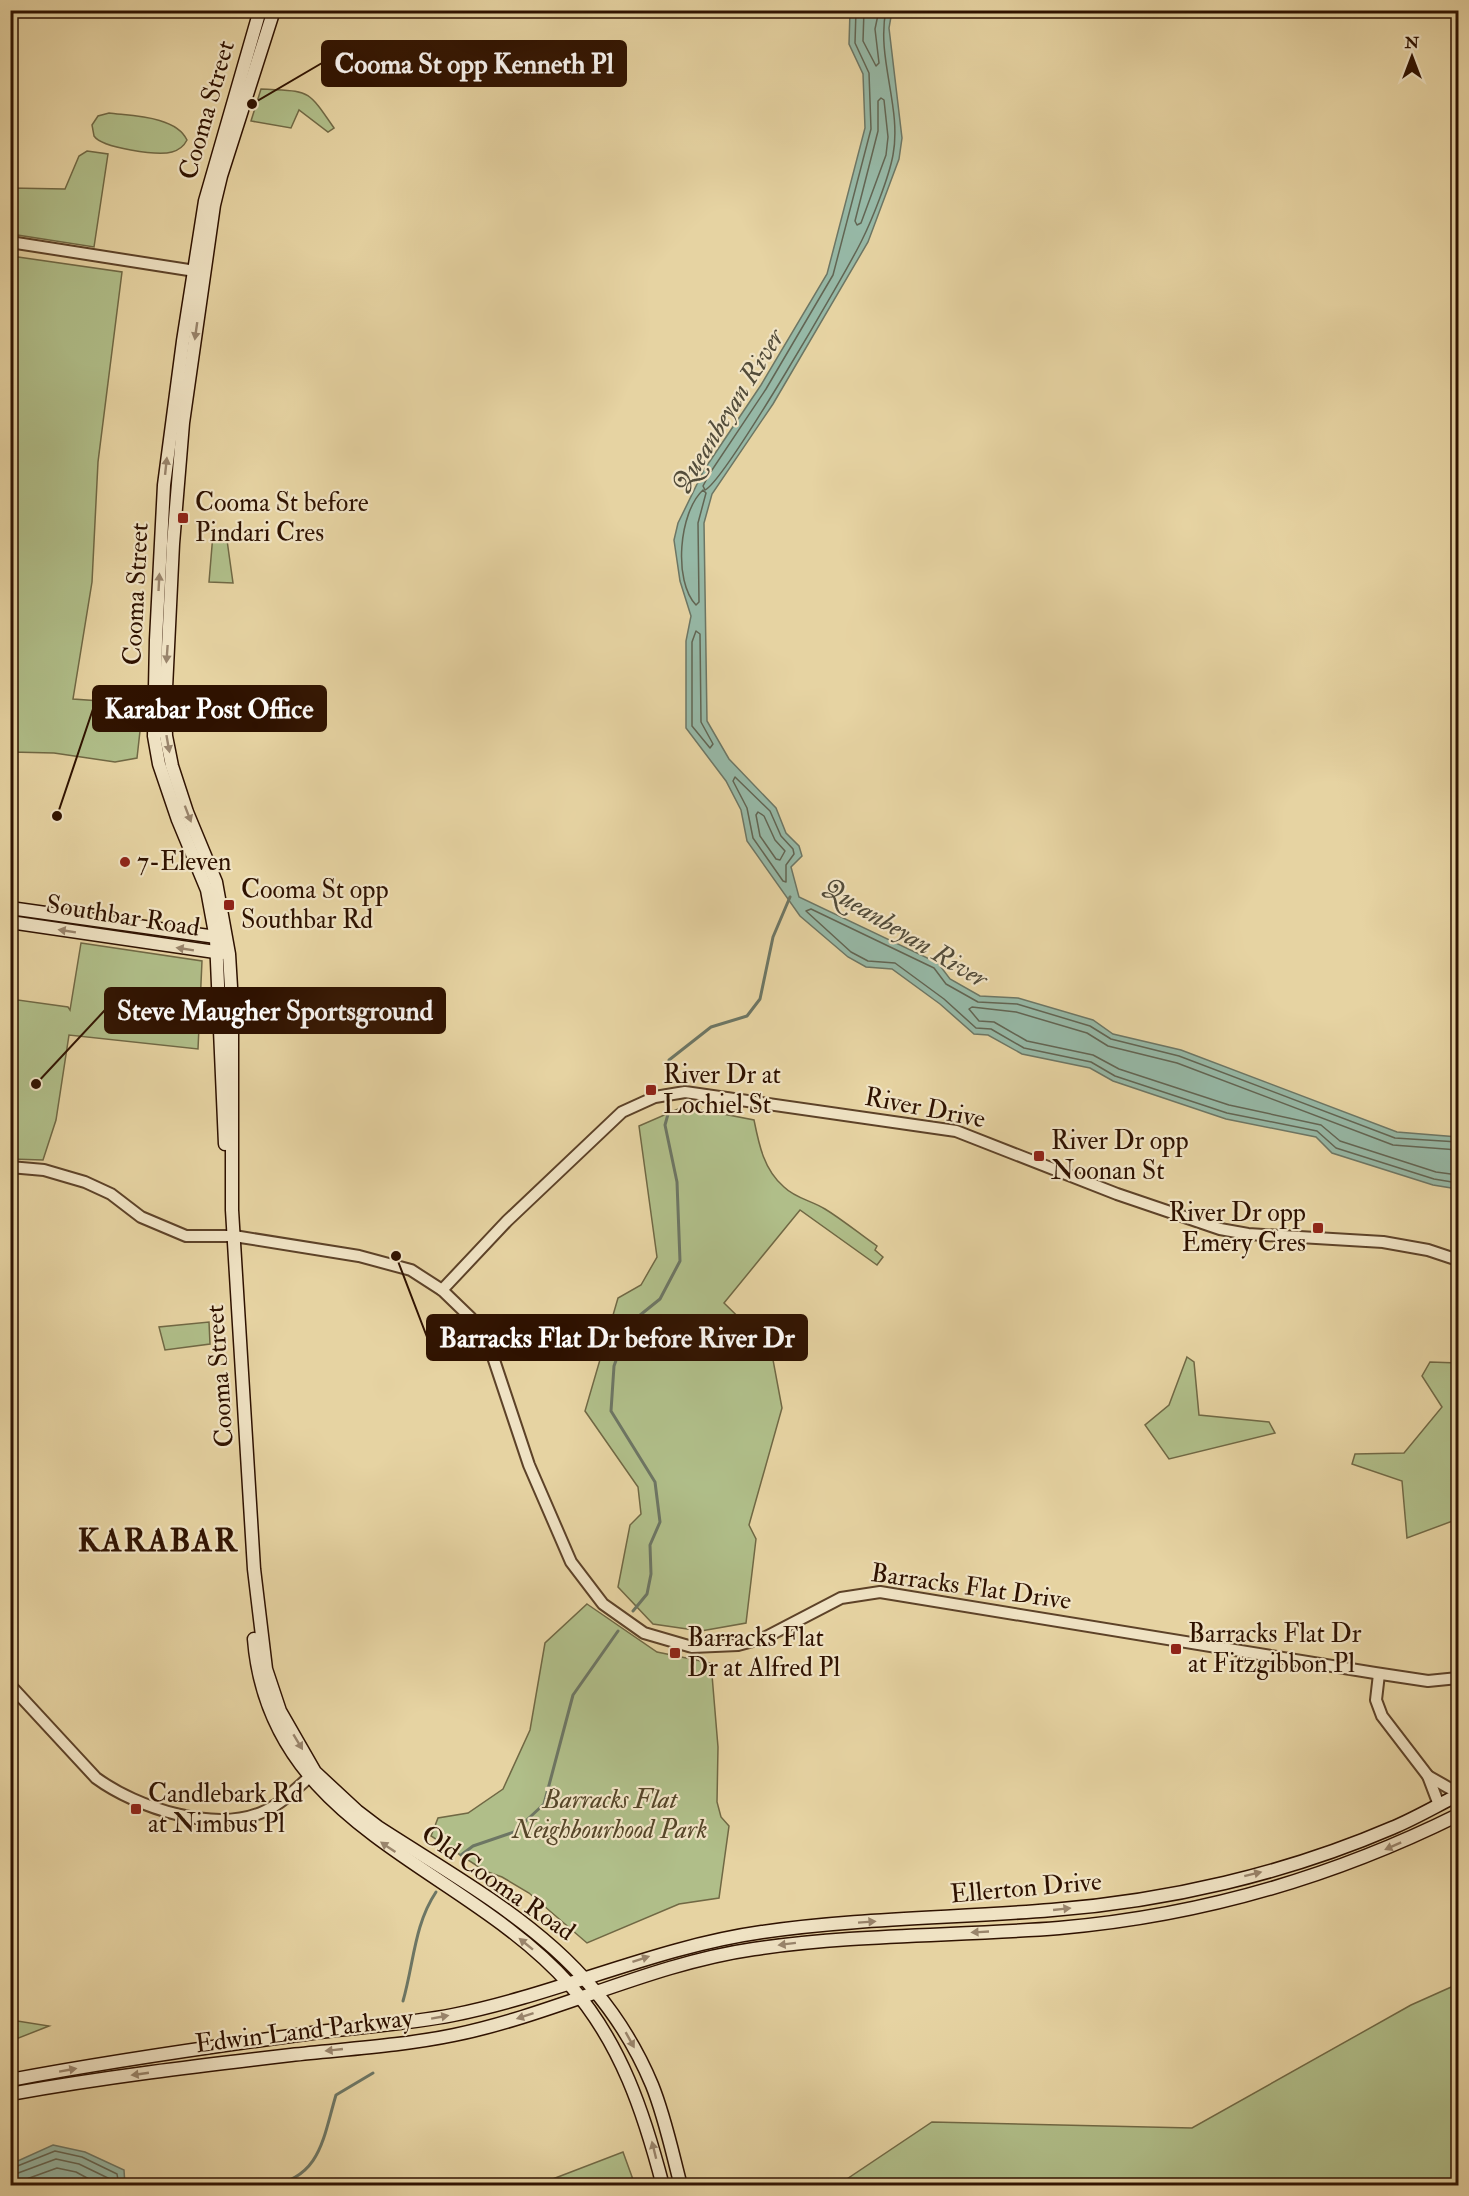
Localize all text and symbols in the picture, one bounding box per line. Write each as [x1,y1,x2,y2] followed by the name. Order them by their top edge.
[1382,27,1442,87] north arrow
[1404,33,1420,53] text: N
[172,37,242,183] street label: Cooma Street
[322,41,626,86] callout: Cooma St opp Kenneth Pl
[334,48,615,82] text: Cooma St opp Kenneth Pl
[664,321,793,500] water label: Queanbeyan River
[192,322,201,341] one-way arrow
[161,457,171,476] one-way arrow
[195,487,369,549] place label: Cooma St before Pindari Cres
[176,511,190,525] marker: Cooma St before Pindari Cres
[116,522,156,666] street label: Cooma Street
[155,573,164,592] one-way arrow
[163,644,172,663] one-way arrow
[93,686,326,731] callout: Karabar Post Office
[105,693,314,726] text: Karabar Post Office
[164,734,173,753] one-way arrow
[184,805,193,823] one-way arrow
[137,846,231,878] place label: 7-Eleven
[118,855,132,869] marker: 7-Eleven
[816,871,995,997] water label: Queanbeyan River
[241,874,389,936] place label: Cooma St opp Southbar Rd
[44,888,202,944] street label: Southbar Road
[222,898,236,912] marker: Cooma St opp Southbar Rd
[58,926,77,935] one-way arrow
[175,944,194,953] one-way arrow
[105,988,445,1033] callout: Steve Maugher Sportsground
[117,995,434,1029] text: Steve Maugher Sportsground
[663,1059,781,1121] place label: River Dr at Lochiel St
[862,1081,988,1135] street label: River Drive
[644,1083,658,1097] marker: River Dr at Lochiel St
[1051,1125,1189,1187] place label: River Dr opp Noonan St
[1032,1149,1046,1163] marker: River Dr opp Noonan St
[1168,1197,1306,1259] place label: River Dr opp Emery Cres
[1311,1221,1325,1235] marker: River Dr opp Emery Cres
[199,1304,241,1448] street label: Cooma Street
[427,1315,807,1360] callout: Barracks Flat Dr before River Dr
[439,1322,796,1355] text: Barracks Flat Dr before River Dr
[78,1521,239,1561] district label: KARABAR
[869,1557,1073,1617] street label: Barracks Flat Drive
[1188,1618,1362,1680] place label: Barracks Flat Dr at Fitzgibbon Pl
[687,1622,840,1684] place label: Barracks Flat Dr at Alfred Pl
[1169,1642,1183,1656] marker: Barracks Flat Dr at Fitzgibbon Pl
[668,1646,682,1660] marker: Barracks Flat Dr at Alfred Pl
[292,1734,303,1750] one-way arrow
[148,1778,304,1840] place label: Candlebark Rd at Nimbus Pl
[511,1784,707,1846] park label: Barracks Flat Neighbourhood Park
[129,1802,143,1816] marker: Candlebark Rd at Nimbus Pl
[415,1818,581,1948] street label: Old Cooma Road
[380,1841,396,1853] one-way arrow
[1384,1842,1401,1851] one-way arrow
[949,1865,1103,1911] street label: Ellerton Drive
[1244,1869,1263,1879] one-way arrow
[1052,1904,1071,1914] one-way arrow
[858,1918,877,1927] one-way arrow
[971,1928,990,1937] one-way arrow
[518,1937,534,1950] one-way arrow
[777,1939,796,1949] one-way arrow
[632,1954,650,1963] one-way arrow
[193,2002,415,2060] street label: Edwin Land Parkway
[431,2012,450,2021] one-way arrow
[516,2012,534,2022] one-way arrow
[625,2031,635,2048] one-way arrow
[324,2046,343,2055] one-way arrow
[59,2065,78,2074] one-way arrow
[131,2069,150,2078] one-way arrow
[648,2140,658,2159] one-way arrow

